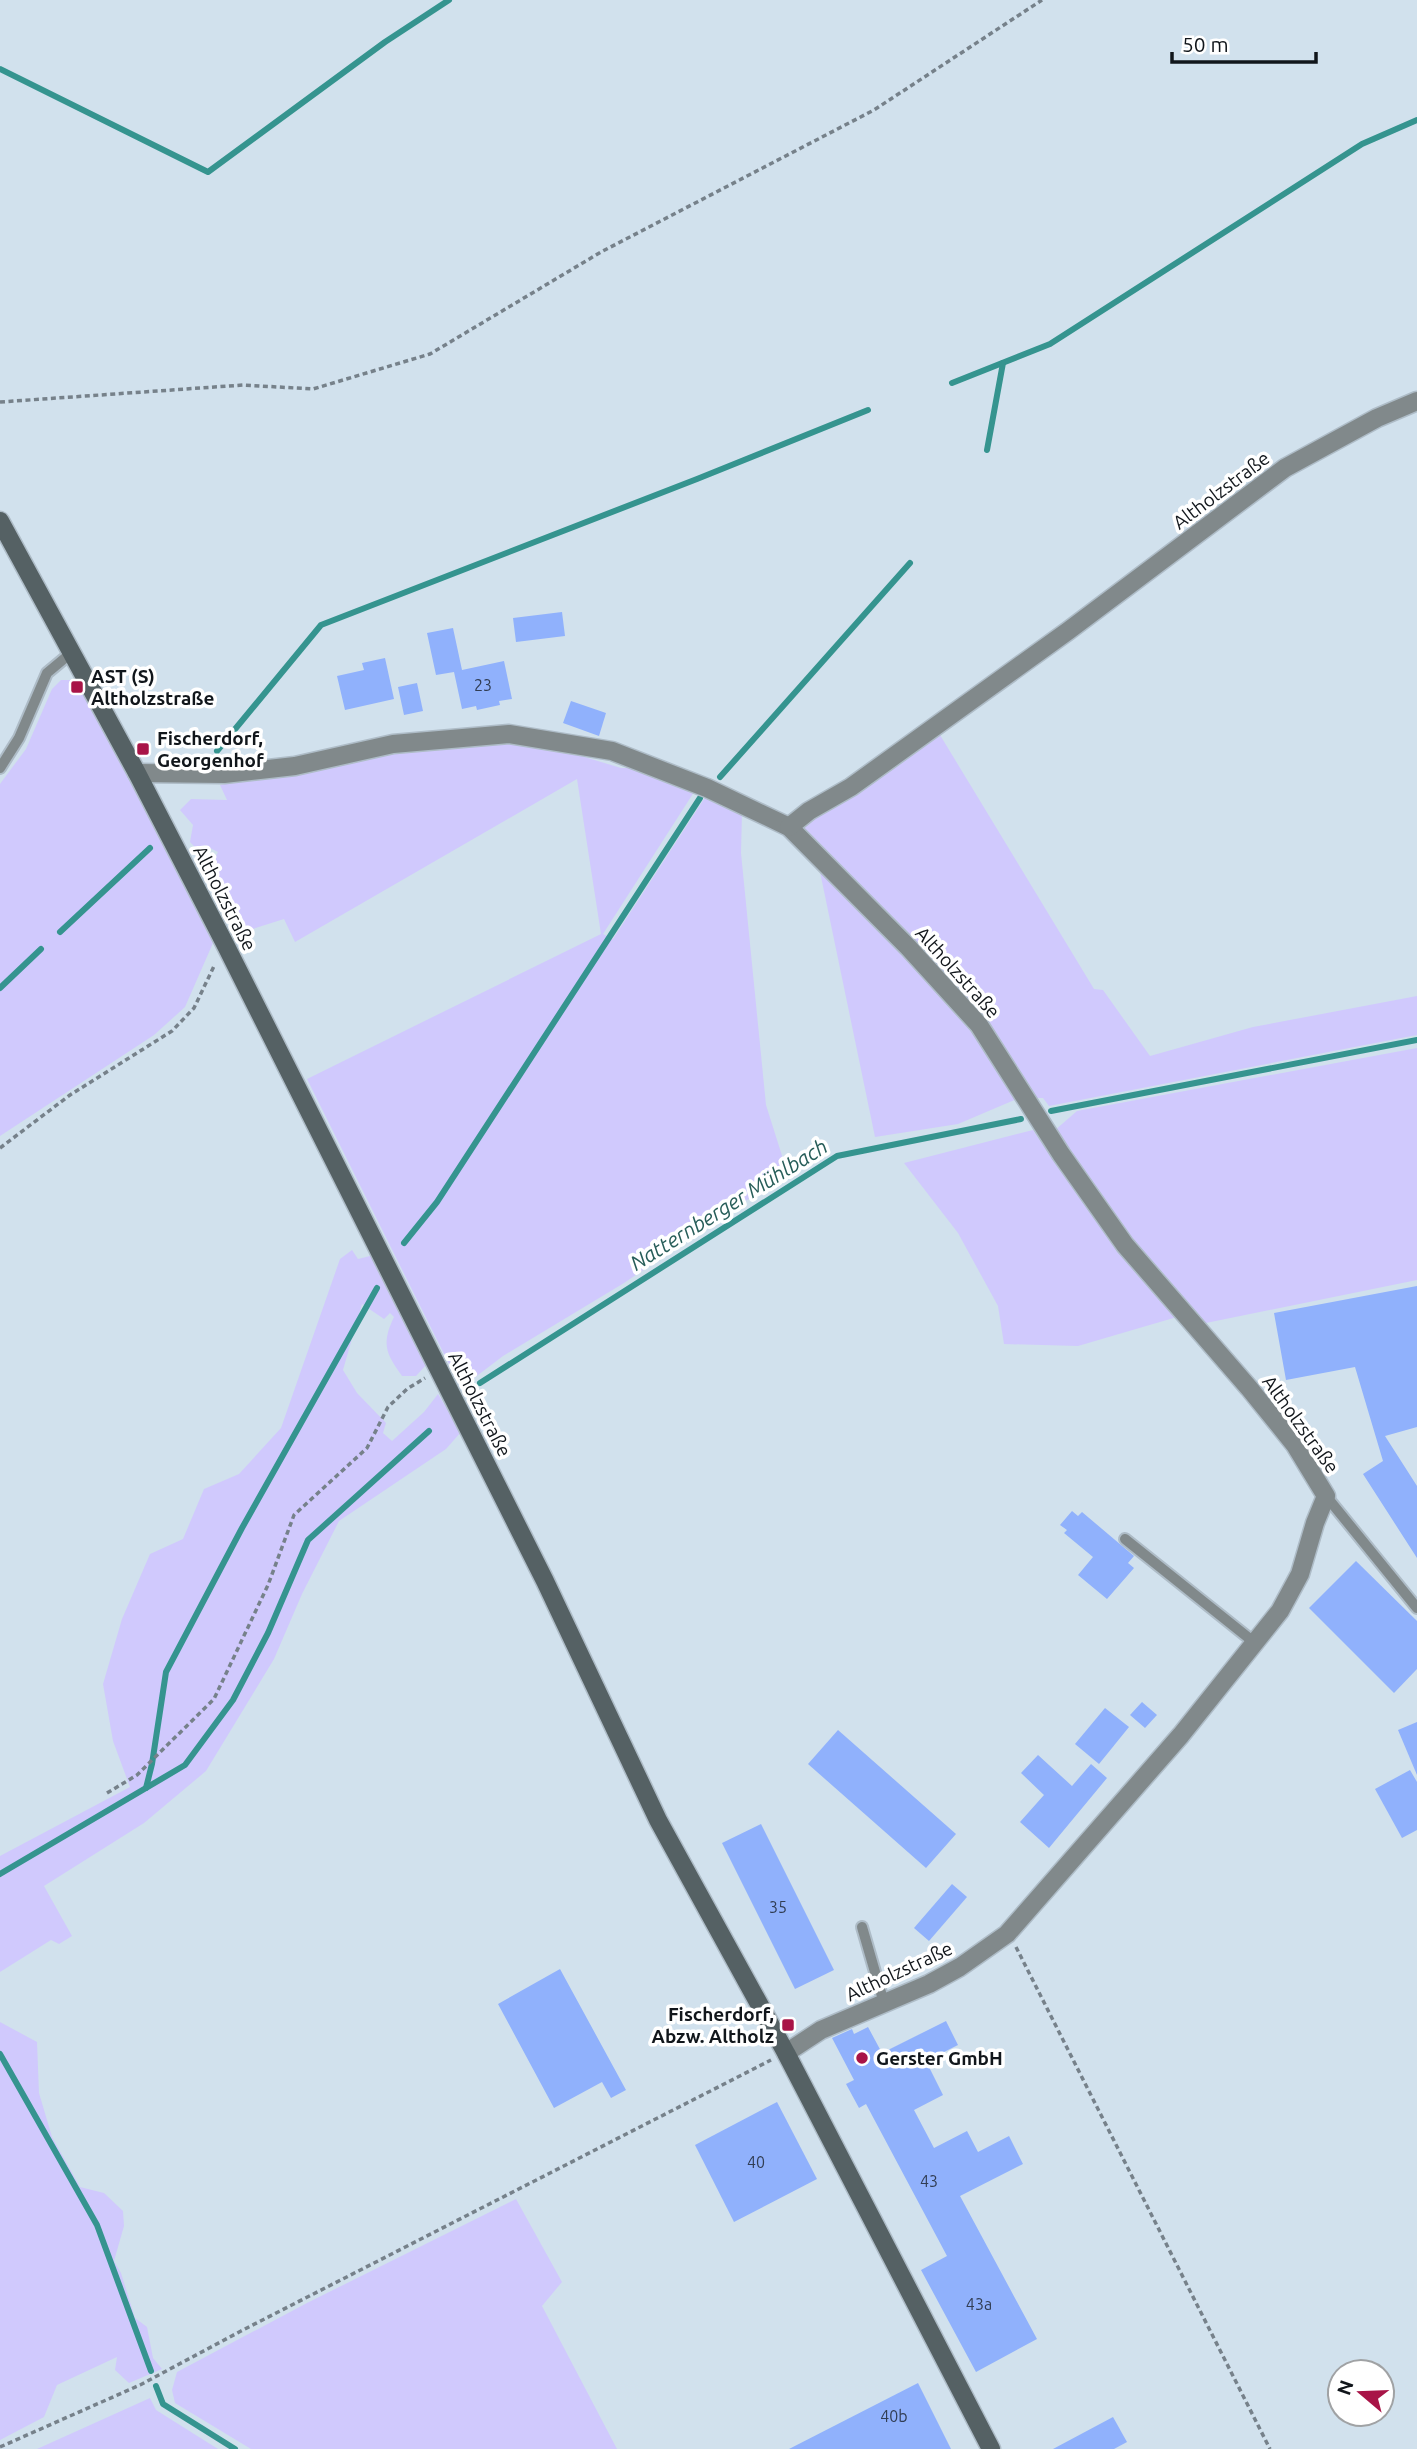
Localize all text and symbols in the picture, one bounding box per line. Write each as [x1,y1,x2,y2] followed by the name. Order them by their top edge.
[1172,21,1316,65] scale bar
[1182,32,1229,56] text: 50 m
[1168,447,1274,533] street label: Altholzstraße
[91,665,215,709] place label: AST (S) Altholzstraße
[474,676,492,694] house number: 23
[69,679,85,695] marker: AST (S) Altholzstraße
[157,727,264,771] place label: Fischerdorf, Georgenhof
[135,741,151,757] marker: Fischerdorf, Georgenhof
[189,842,261,954] street label: Altholzstraße
[911,922,1005,1022] street label: Altholzstraße
[625,1133,832,1275] water label: Natternberger Mühlbach
[444,1348,516,1460] street label: Altholzstraße
[1258,1371,1344,1477] street label: Altholzstraße
[769,1898,787,1916] house number: 35
[842,1937,956,2005] street label: Altholzstraße
[652,2003,774,2047] place label: Fischerdorf, Abzw. Altholz
[780,2017,796,2033] marker: Fischerdorf, Abzw. Altholz
[876,2047,1003,2069] place label: Gerster GmbH
[854,2050,870,2066] marker: Gerster GmbH
[747,2153,765,2171] house number: 40
[920,2172,938,2190] house number: 43
[966,2295,992,2313] house number: 43a
[1326,2358,1396,2428] north arrow
[1332,2377,1358,2398] text: N
[880,2407,908,2425] house number: 40b

